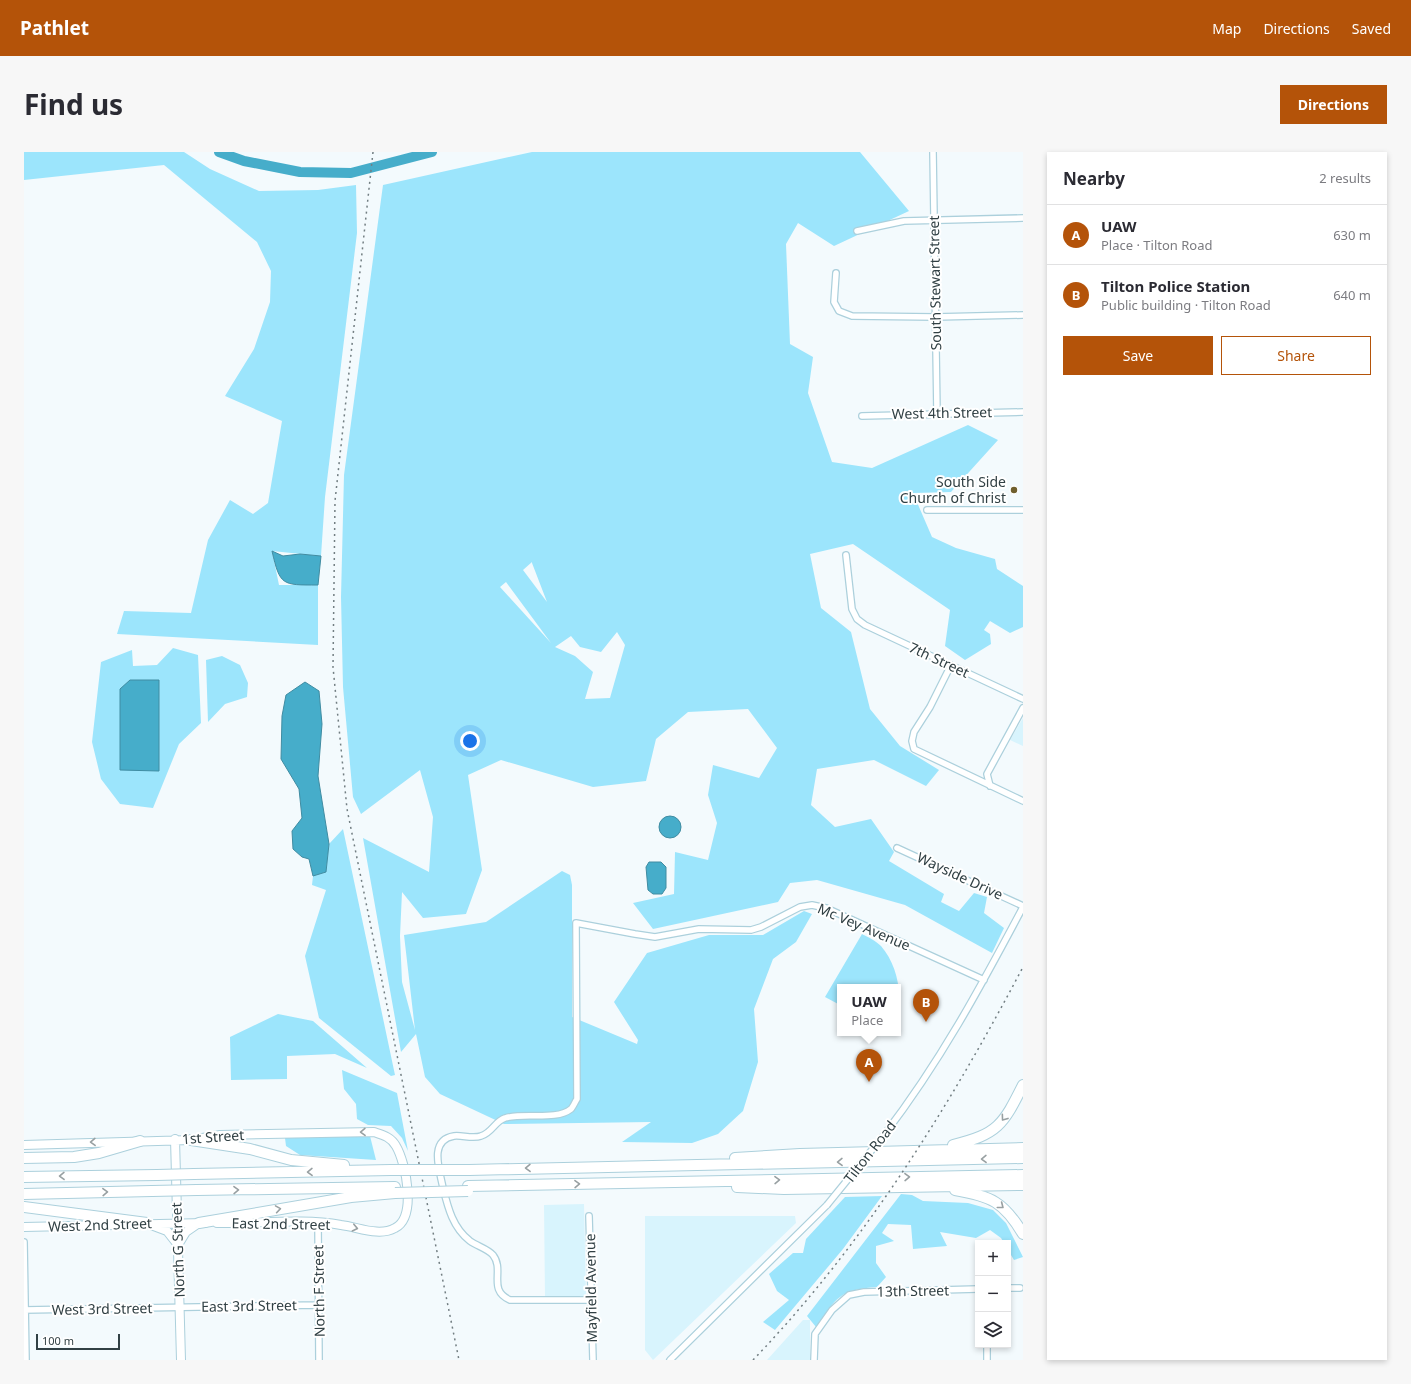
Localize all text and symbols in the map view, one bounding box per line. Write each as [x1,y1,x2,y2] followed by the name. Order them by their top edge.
[20,15,89,41] text: Pathlet
[1212,19,1241,38] text: Map
[1263,19,1330,38] text: Directions
[1352,19,1391,38] text: Saved
[24,85,123,123] text: Find us
[1280,85,1387,124] button: Directions
[1063,167,1125,190] text: Nearby
[1319,169,1371,187] text: 2 results
[924,215,945,351] street label: South Stewart Street
[1101,216,1136,236] text: UAW
[1072,226,1081,244] text: A
[1333,226,1371,244] text: 630 m
[1101,236,1212,254] text: Place · Tilton Road
[1101,276,1250,296] text: Tilton Police Station
[1072,286,1080,304] text: B
[1333,286,1371,304] text: 640 m
[1101,296,1271,314] text: Public building · Tilton Road
[1063,336,1213,375] button: Save
[1221,336,1371,375] button: Share
[892,402,992,423] street label: West 4th Street
[900,472,1006,507] place label: South Side Church of Christ
[1009,485,1019,495] marker: South Side Church of Christ
[906,637,972,682] street label: 7th Street
[460,731,480,751] your location
[914,847,1006,904] street label: Wayside Drive
[815,899,913,955] street label: Mc Vey Avenue
[837,984,901,1036] popup
[913,989,939,1022] pin: B
[851,991,887,1011] text: UAW
[851,1011,883,1029] text: Place
[856,1049,882,1082] pin: A
[1002,1114,1009,1121] one-way arrow
[839,1117,900,1187] street label: Tilton Road
[181,1125,245,1148] street label: 1st Street
[360,1128,366,1136] one-way arrow
[90,1138,96,1147] one-way arrow
[981,1154,987,1163] one-way arrow
[837,1158,843,1166] one-way arrow
[525,1164,531,1172] one-way arrow
[307,1167,313,1176] one-way arrow
[59,1172,65,1181] one-way arrow
[904,1173,910,1181] one-way arrow
[774,1176,780,1184] one-way arrow
[574,1180,580,1188] one-way arrow
[233,1186,239,1194] one-way arrow
[102,1188,108,1196] one-way arrow
[996,1201,1003,1208] one-way arrow
[166,1202,189,1298] street label: North G Street
[275,1205,281,1214] one-way arrow
[48,1213,152,1236] street label: West 2nd Street
[231,1213,331,1234] street label: East 2nd Street
[352,1223,359,1231] one-way arrow
[580,1233,601,1343] street label: Mayfield Avenue
[975,1240,1011,1348] map controls
[975,1240,1011,1276] button: +
[308,1245,329,1337] street label: North F Street
[975,1276,1011,1312] button: −
[877,1280,949,1301] street label: 13th Street
[201,1295,297,1316] street label: East 3rd Street
[51,1298,153,1319] street label: West 3rd Street
[975,1312,1011,1348] button: layers
[36,1332,120,1351] scale bar
[42,1333,74,1348] text: 100 m

